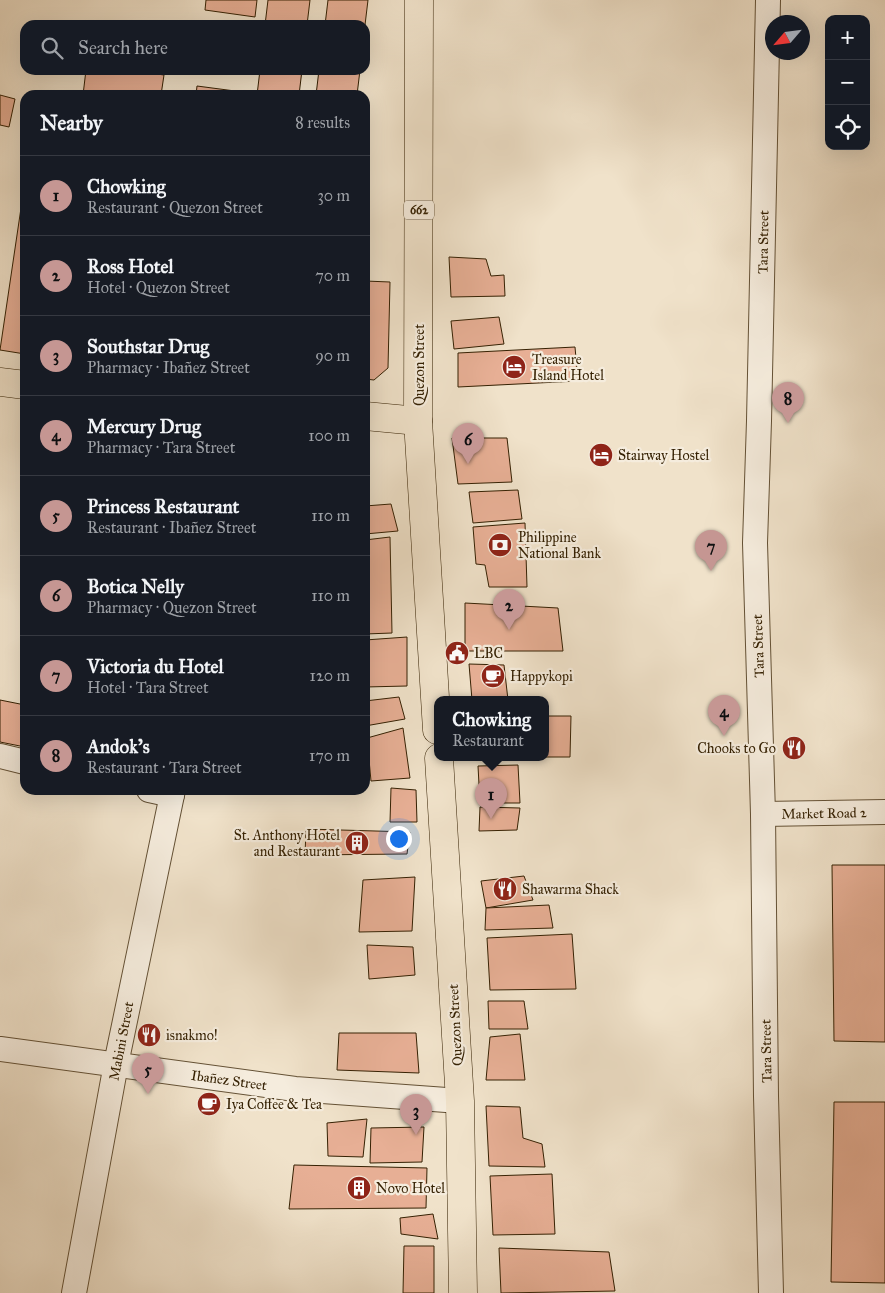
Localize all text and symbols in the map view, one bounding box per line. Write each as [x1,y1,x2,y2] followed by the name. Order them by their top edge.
[765,15,810,60] north arrow
[825,15,870,150] map controls
[825,15,870,60] button: +
[20,20,370,75] search box
[38,34,66,62] icon: search
[78,36,168,59] text: Search here
[825,60,870,105] button: −
[825,105,870,150] button: locate
[40,110,103,136] text: Nearby
[295,113,350,132] text: 8 results
[87,175,166,198] text: Chowking
[53,186,59,205] text: 1
[317,186,350,205] text: 30 m
[87,198,263,217] text: Restaurant · Quezon Street
[404,200,434,220] road number: 662
[754,210,773,274] street label: Tara Street
[87,255,174,278] text: Ross Hotel
[52,266,60,285] text: 2
[315,266,350,285] text: 70 m
[87,278,230,297] text: Hotel · Quezon Street
[411,324,428,406] street label: Quezon Street
[87,335,209,358] text: Southstar Drug
[53,346,59,365] text: 3
[315,346,350,365] text: 90 m
[532,351,604,384] place label: Treasure Island Hotel
[501,354,527,380] hotel icon: Treasure Island Hotel
[87,358,250,377] text: Pharmacy · Ibañez Street
[772,382,804,423] pin: 8
[87,415,201,438] text: Mercury Drug
[452,423,484,464] pin: 6
[52,426,60,445] text: 4
[308,426,350,445] text: 100 m
[87,438,235,457] text: Pharmacy · Tara Street
[588,442,614,468] hotel icon: Stairway Hostel
[618,447,710,464] place label: Stairway Hostel
[87,495,239,518] text: Princess Restaurant
[52,506,60,525] text: 5
[311,506,350,525] text: 110 m
[87,518,256,537] text: Restaurant · Ibañez Street
[518,529,601,562] place label: Philippine National Bank
[695,530,727,571] pin: 7
[487,532,513,558] bank icon: Philippine National Bank
[87,575,184,598] text: Botica Nelly
[52,586,60,605] text: 6
[311,586,350,605] text: 110 m
[493,589,525,630] pin: 2
[87,598,257,617] text: Pharmacy · Quezon Street
[749,614,768,678] street label: Tara Street
[444,640,470,666] public building icon: LBC
[474,645,503,662] place label: LBC
[87,655,224,678] text: Victoria du Hotel
[480,663,506,689] cafe icon: Happykopi
[52,666,60,685] text: 7
[310,666,350,685] text: 120 m
[510,668,573,685] place label: Happykopi
[87,678,209,697] text: Hotel · Tara Street
[708,695,740,736] pin: 4
[434,696,549,761] popup
[452,708,531,731] text: Chowking
[452,731,524,750] text: Restaurant
[87,735,150,758] text: Andok's
[781,735,807,761] restaurant icon: Chooks to Go
[697,740,776,757] place label: Chooks to Go
[52,746,60,765] text: 8
[309,746,350,765] text: 170 m
[87,758,242,777] text: Restaurant · Tara Street
[475,778,507,819] pin: 1
[781,804,867,823] street label: Market Road 2
[386,826,412,852] your location
[234,827,340,860] place label: St. Anthony Hotel and Restaurant
[344,830,370,856] building icon: St. Anthony Hotel and Restaurant
[492,876,518,902] restaurant icon: Shawarma Shack
[522,881,619,898] place label: Shawarma Shack
[445,983,466,1066] street label: Quezon Street
[105,1000,137,1082] street label: Mabini Street
[757,1019,776,1083] street label: Tara Street
[136,1022,162,1048] restaurant icon: isnakmo!
[166,1027,218,1044] place label: isnakmo!
[132,1053,164,1094] pin: 5
[190,1067,268,1094] street label: Ibañez Street
[196,1091,222,1117] cafe icon: Iya Coffee & Tea
[400,1094,432,1135] pin: 3
[226,1096,322,1113] place label: Iya Coffee & Tea
[346,1175,372,1201] building icon: Novo Hotel
[376,1180,445,1197] place label: Novo Hotel

